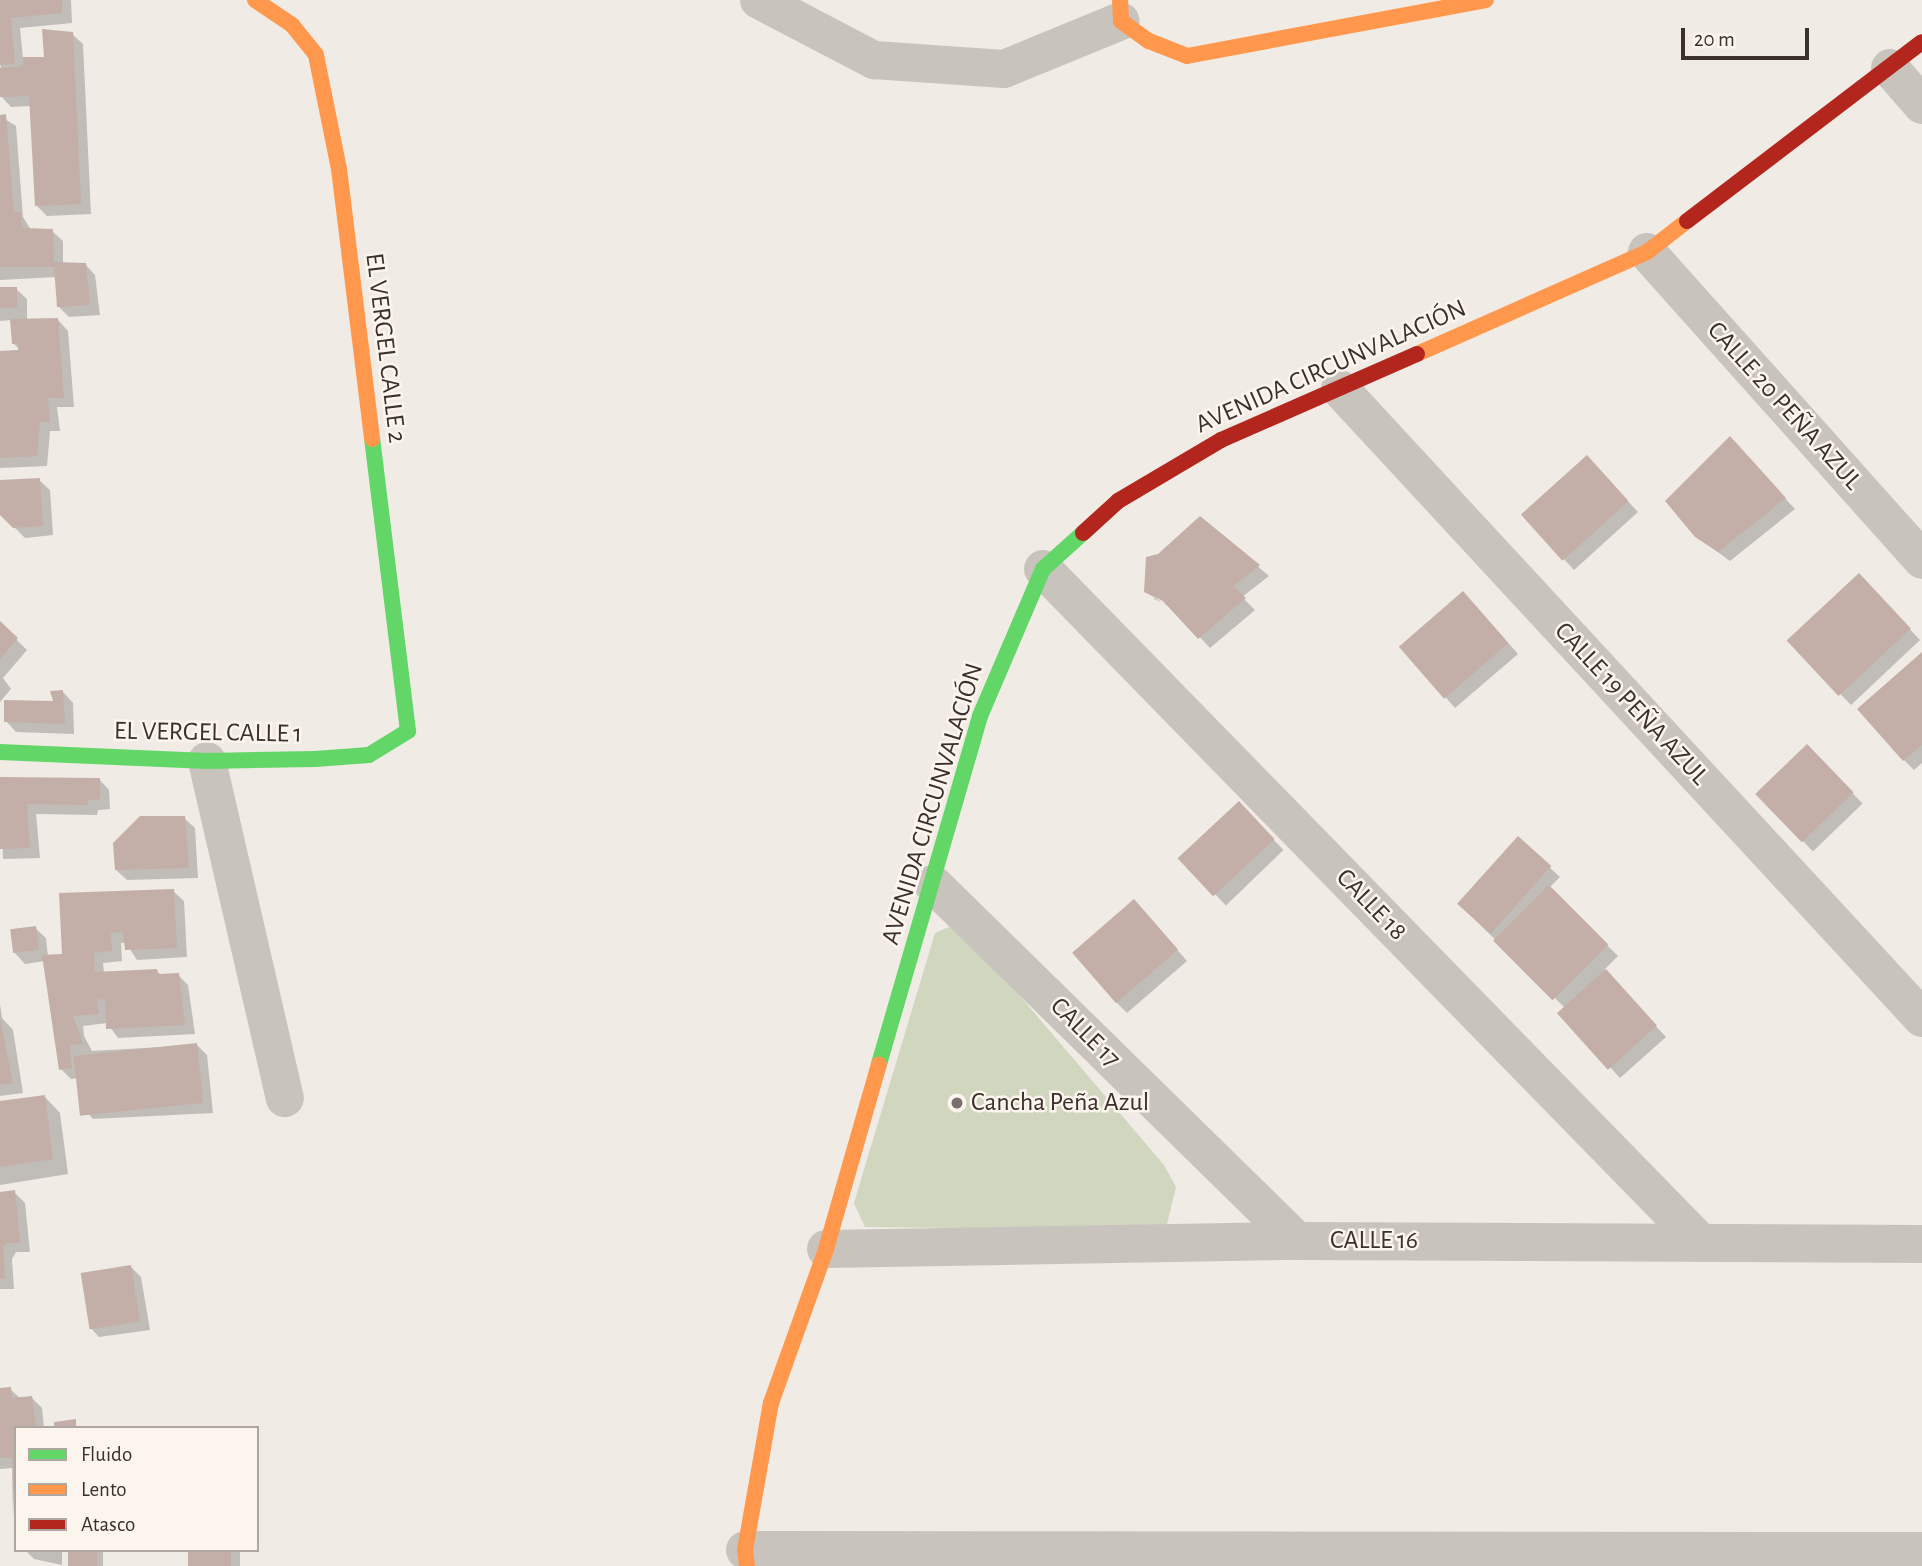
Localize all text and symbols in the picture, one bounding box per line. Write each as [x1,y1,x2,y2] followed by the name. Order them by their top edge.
[1684,14,1812,58] scale bar
[1694,29,1735,50] text: 20 m
[358,251,412,445] street label: EL VERGEL CALLE 2
[1191,293,1471,441] street label: AVENIDA CIRCUNVALACIÓN
[1700,315,1868,497] street label: CALLE 20 PEÑA AZUL
[1547,616,1715,792] street label: CALLE 19 PEÑA AZUL
[875,659,991,949] street label: AVENIDA CIRCUNVALACIÓN
[114,716,302,750] street label: EL VERGEL CALLE 1
[1329,862,1413,948] street label: CALLE 18
[1043,991,1127,1075] street label: CALLE 17
[971,1087,1149,1119] place label: Cancha Peña Azul
[949,1095,965,1111] marker: Cancha Peña Azul
[1330,1225,1418,1257] street label: CALLE 16
[14,1426,259,1552] legend
[81,1444,132,1465] text: Fluido
[81,1479,127,1500] text: Lento
[81,1514,135,1535] text: Atasco

